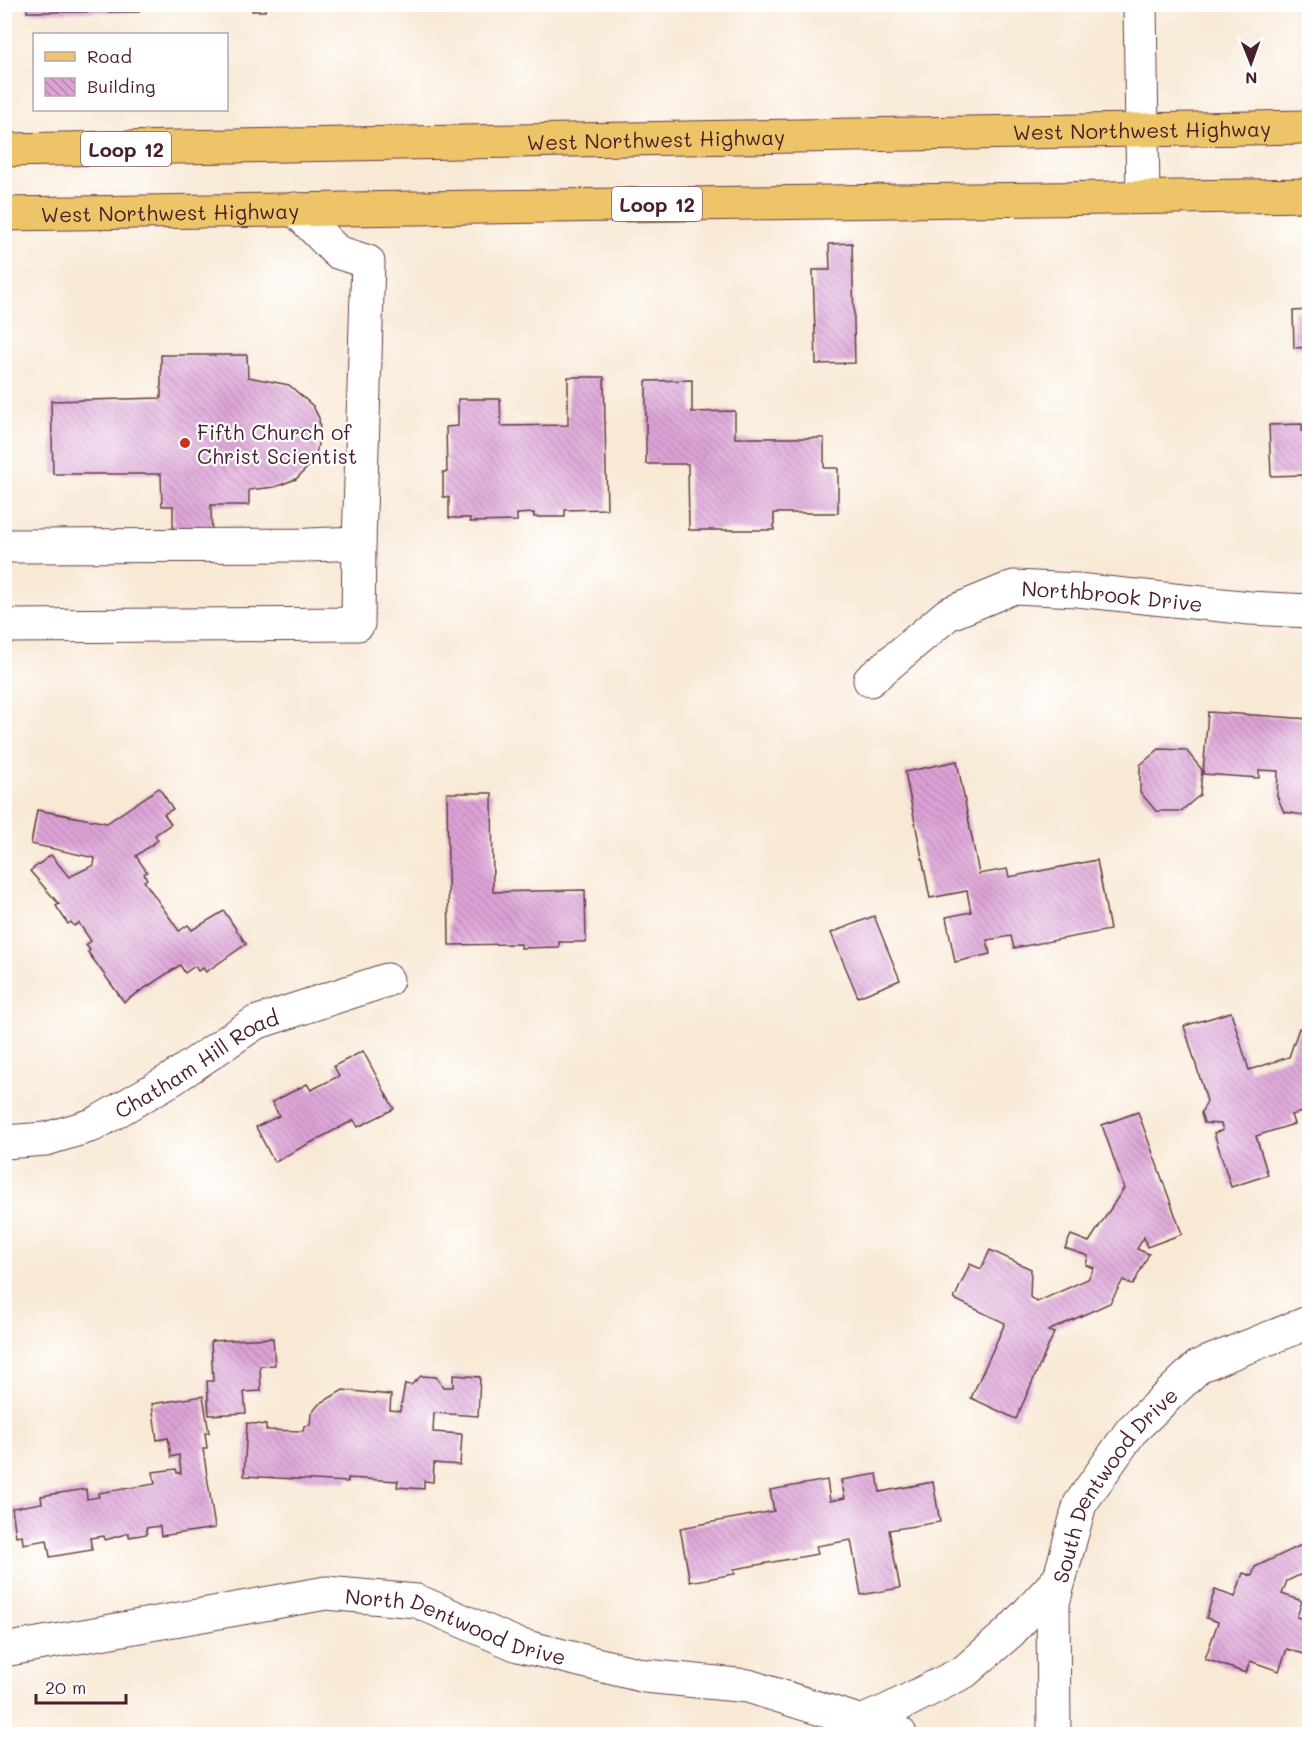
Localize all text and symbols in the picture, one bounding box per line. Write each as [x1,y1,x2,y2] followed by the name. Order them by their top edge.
[33,33,228,111] legend
[1221,33,1281,93] north arrow
[87,44,132,68] text: Road
[1245,68,1258,89] text: N
[87,74,155,98] text: Building
[1012,114,1271,145] street label: West Northwest Highway
[526,122,785,155] street label: West Northwest Highway
[81,132,171,166] road number: Loop 12
[612,187,702,221] road number: Loop 12
[41,196,299,227] street label: West Northwest Highway
[197,418,357,469] place label: Fifth Church of Christ Scientist
[178,436,192,450] marker: Fifth Church of Christ Scientist
[1021,574,1204,617] street label: Northbrook Drive
[109,1003,282,1123] street label: Chatham Hill Road
[1046,1381,1183,1586] street label: South Dentwood Drive
[344,1581,569,1670] street label: North Dentwood Drive
[36,1667,126,1705] scale bar
[45,1675,86,1699] text: 20 m

